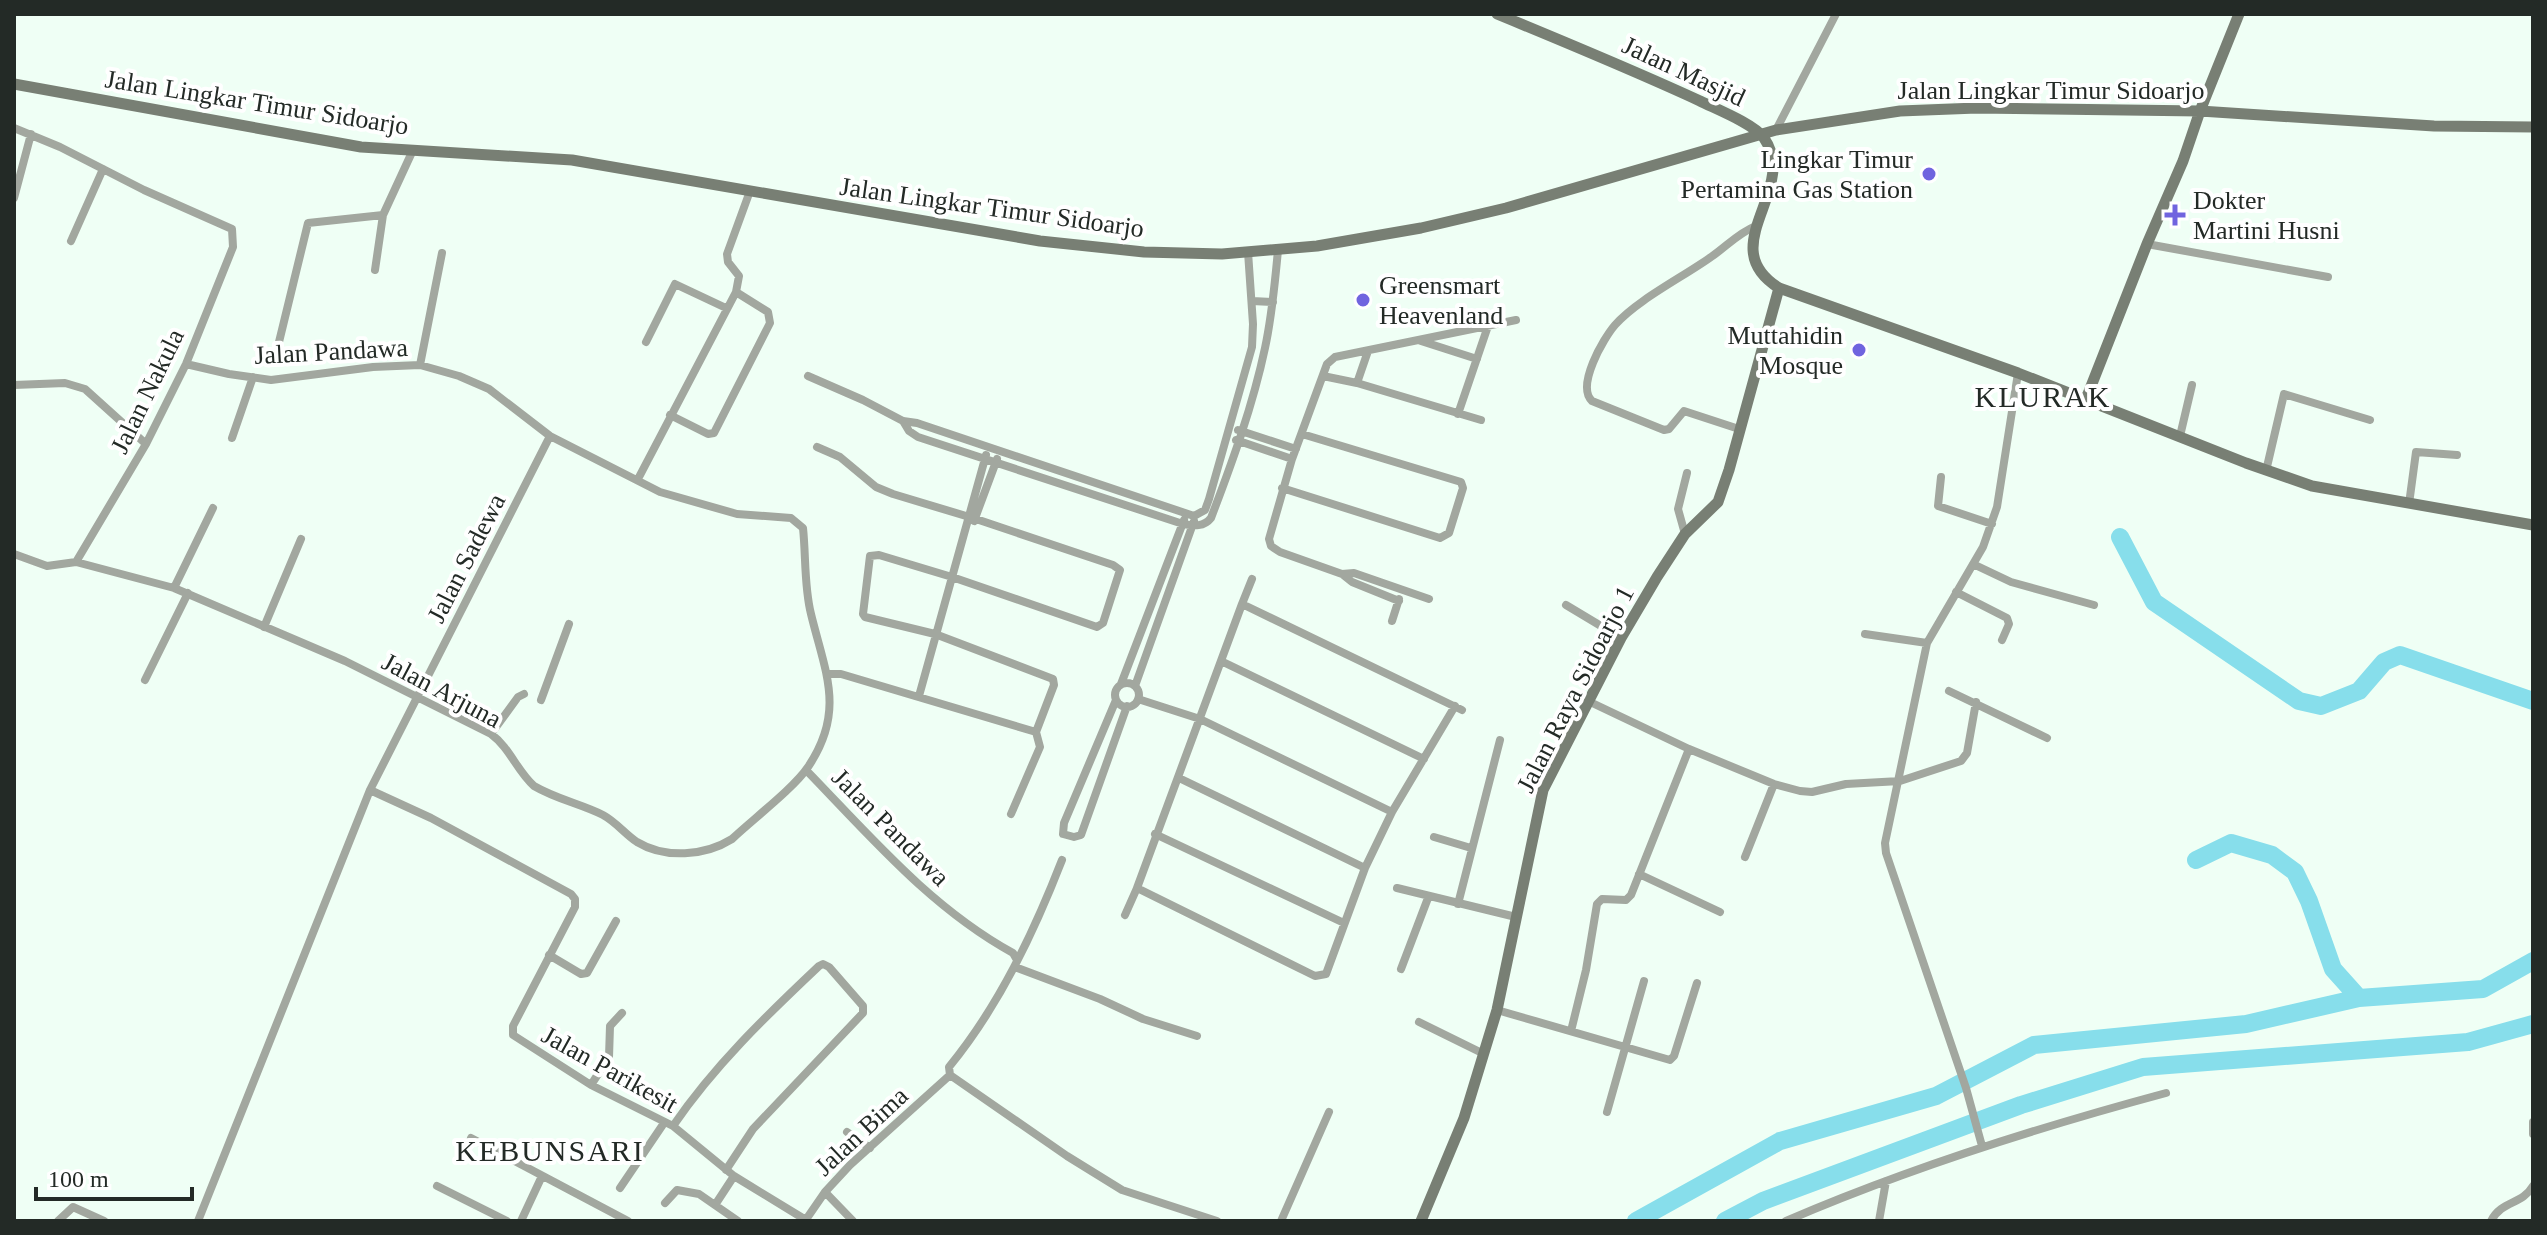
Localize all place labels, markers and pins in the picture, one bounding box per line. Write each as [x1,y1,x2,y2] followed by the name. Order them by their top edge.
[1680,145,1913,204] place label: Lingkar Timur Pertamina Gas Station
[1920,165,1938,183] marker: Lingkar Timur Pertamina Gas Station
[2193,186,2340,245] place label: Dokter Martini Husni
[2164,204,2186,226] marker: Dokter Martini Husni
[1379,271,1503,330] place label: Greensmart Heavenland
[1354,291,1372,309] marker: Greensmart Heavenland
[1727,321,1843,380] place label: Muttahidin Mosque
[1850,341,1868,359] marker: Muttahidin Mosque

